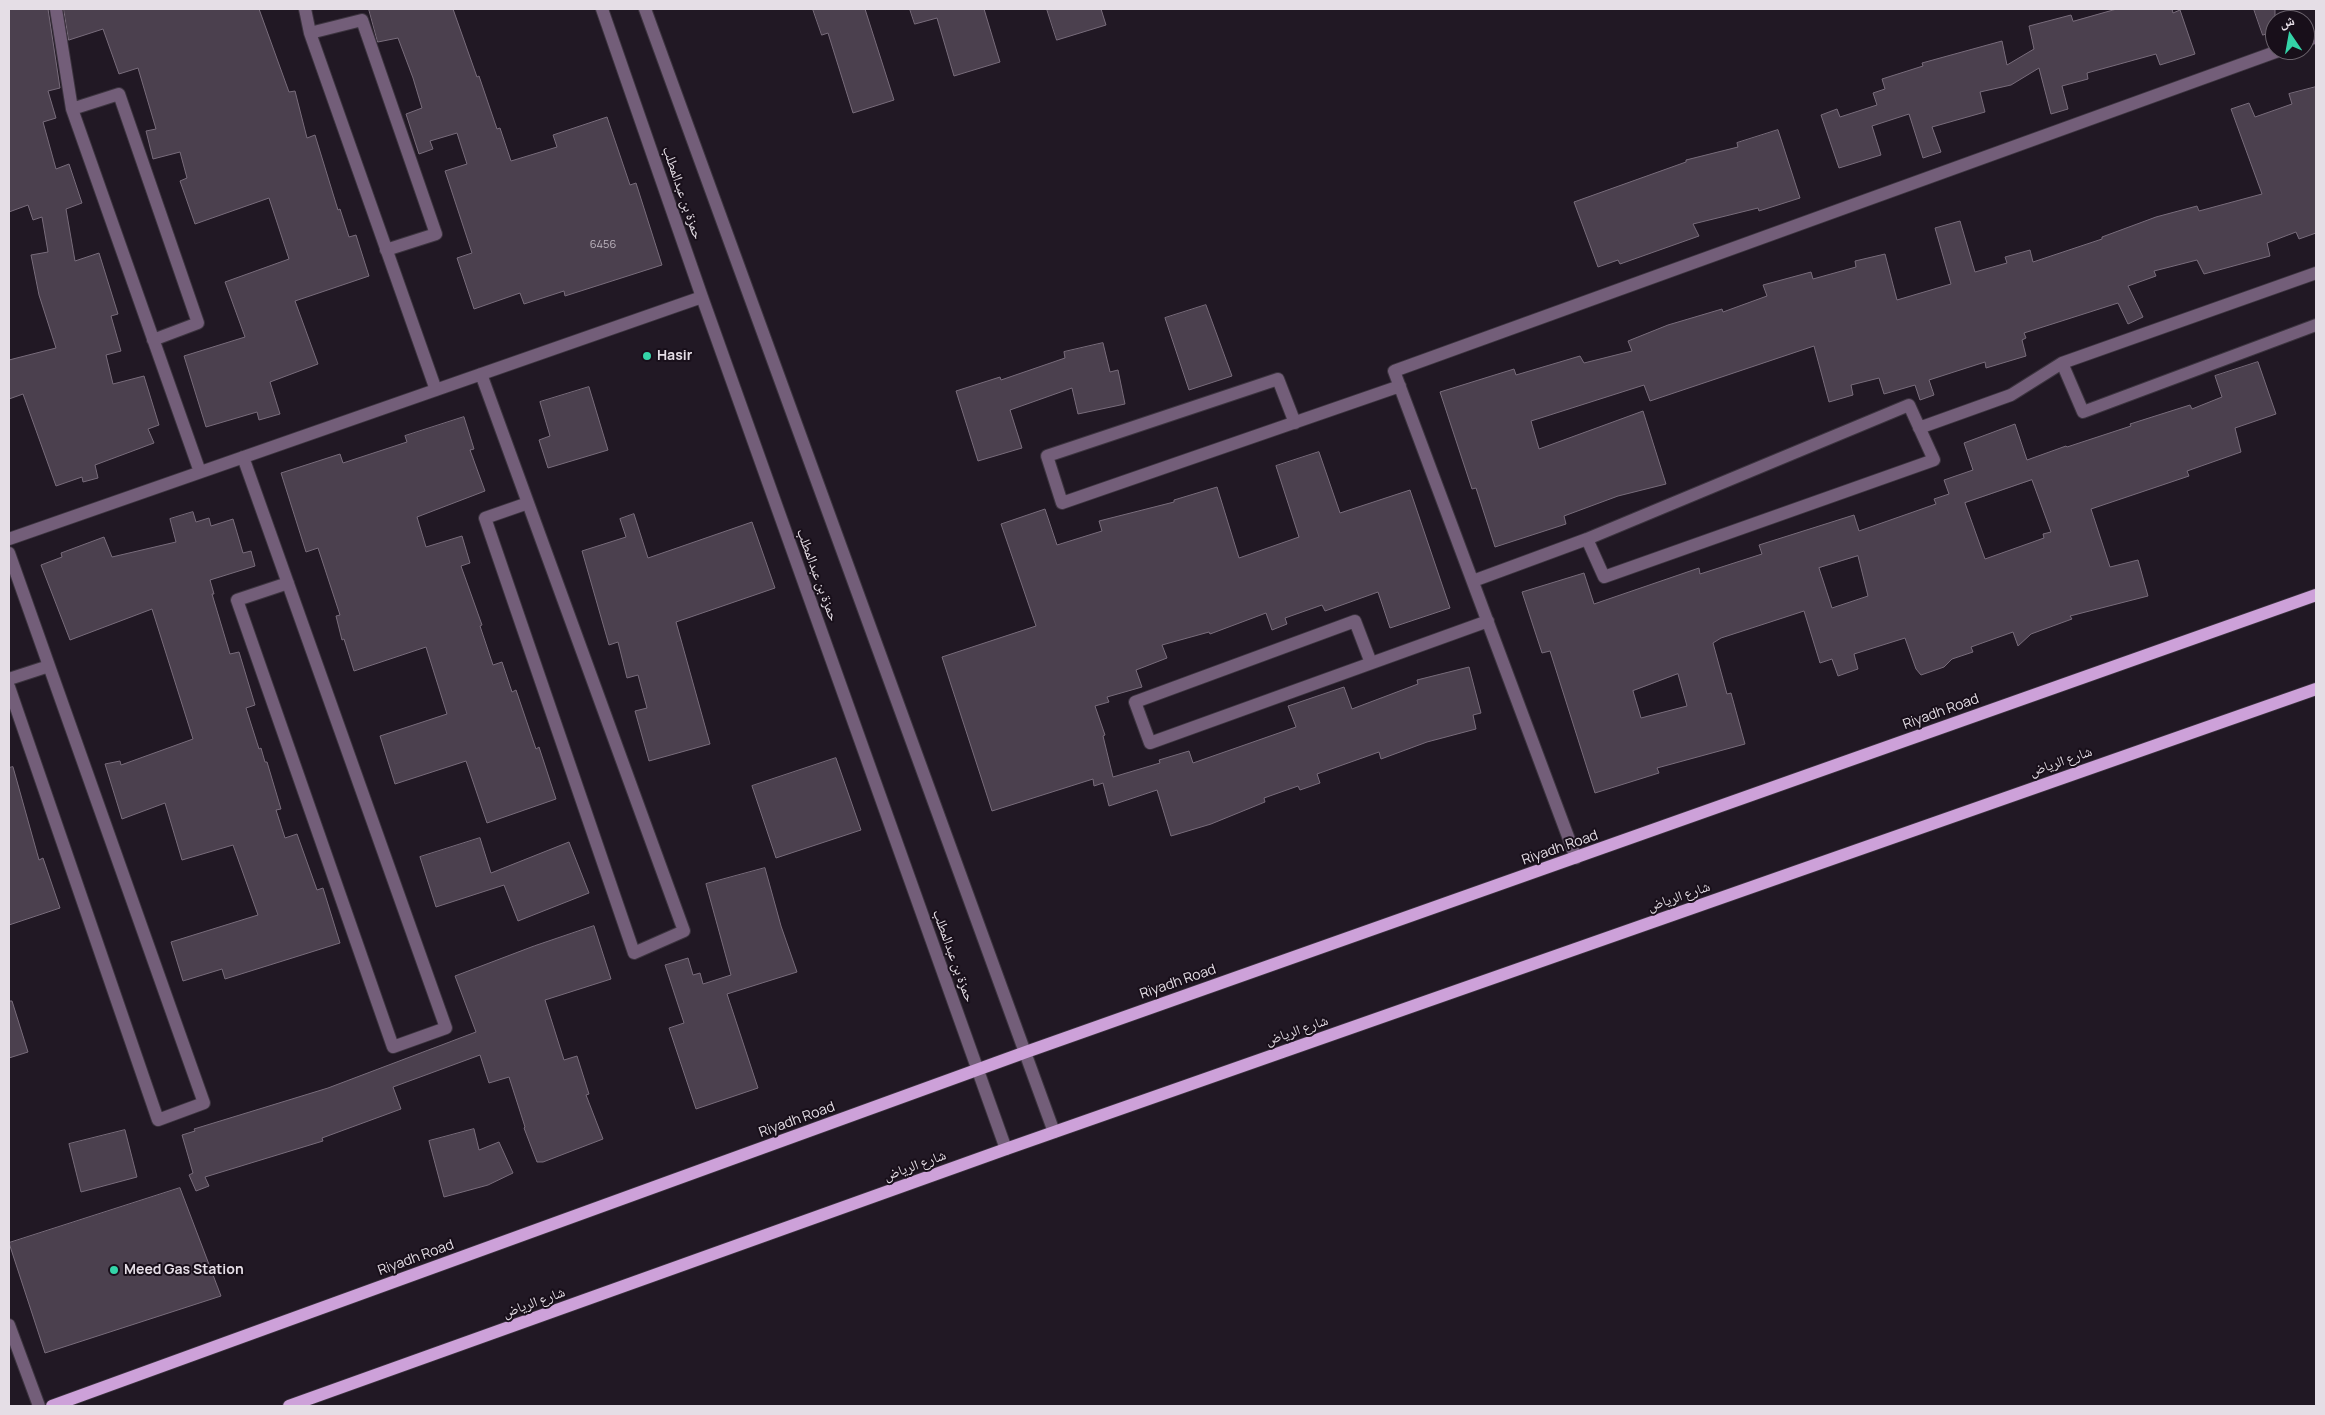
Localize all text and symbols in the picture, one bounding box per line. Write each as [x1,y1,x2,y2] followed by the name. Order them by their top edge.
[2265,10,2315,60] north arrow
[2278,10,2296,32] text: ش
[658,144,706,242] street label: حمزة بن عبدالمطلب
[590,238,616,252] house number: 6456
[657,348,692,364] place label: Hasir
[641,350,653,362] marker: Hasir
[792,526,842,624] street label: حمزة بن عبدالمطلب
[1901,690,1981,734] street label: Riyadh Road
[2028,743,2094,781] street label: شارع الرياض
[1520,827,1600,869] street label: Riyadh Road
[1646,878,1712,916] street label: شارع الرياض
[928,907,978,1005] street label: حمزة بن عبدالمطلب
[1138,961,1218,1003] street label: Riyadh Road
[1264,1012,1330,1050] street label: شارع الرياض
[757,1098,837,1142] street label: Riyadh Road
[882,1147,948,1185] street label: شارع الرياض
[376,1236,456,1280] street label: Riyadh Road
[124,1262,244,1278] place label: Meed Gas Station
[108,1264,120,1276] marker: Meed Gas Station
[501,1284,567,1322] street label: شارع الرياض

